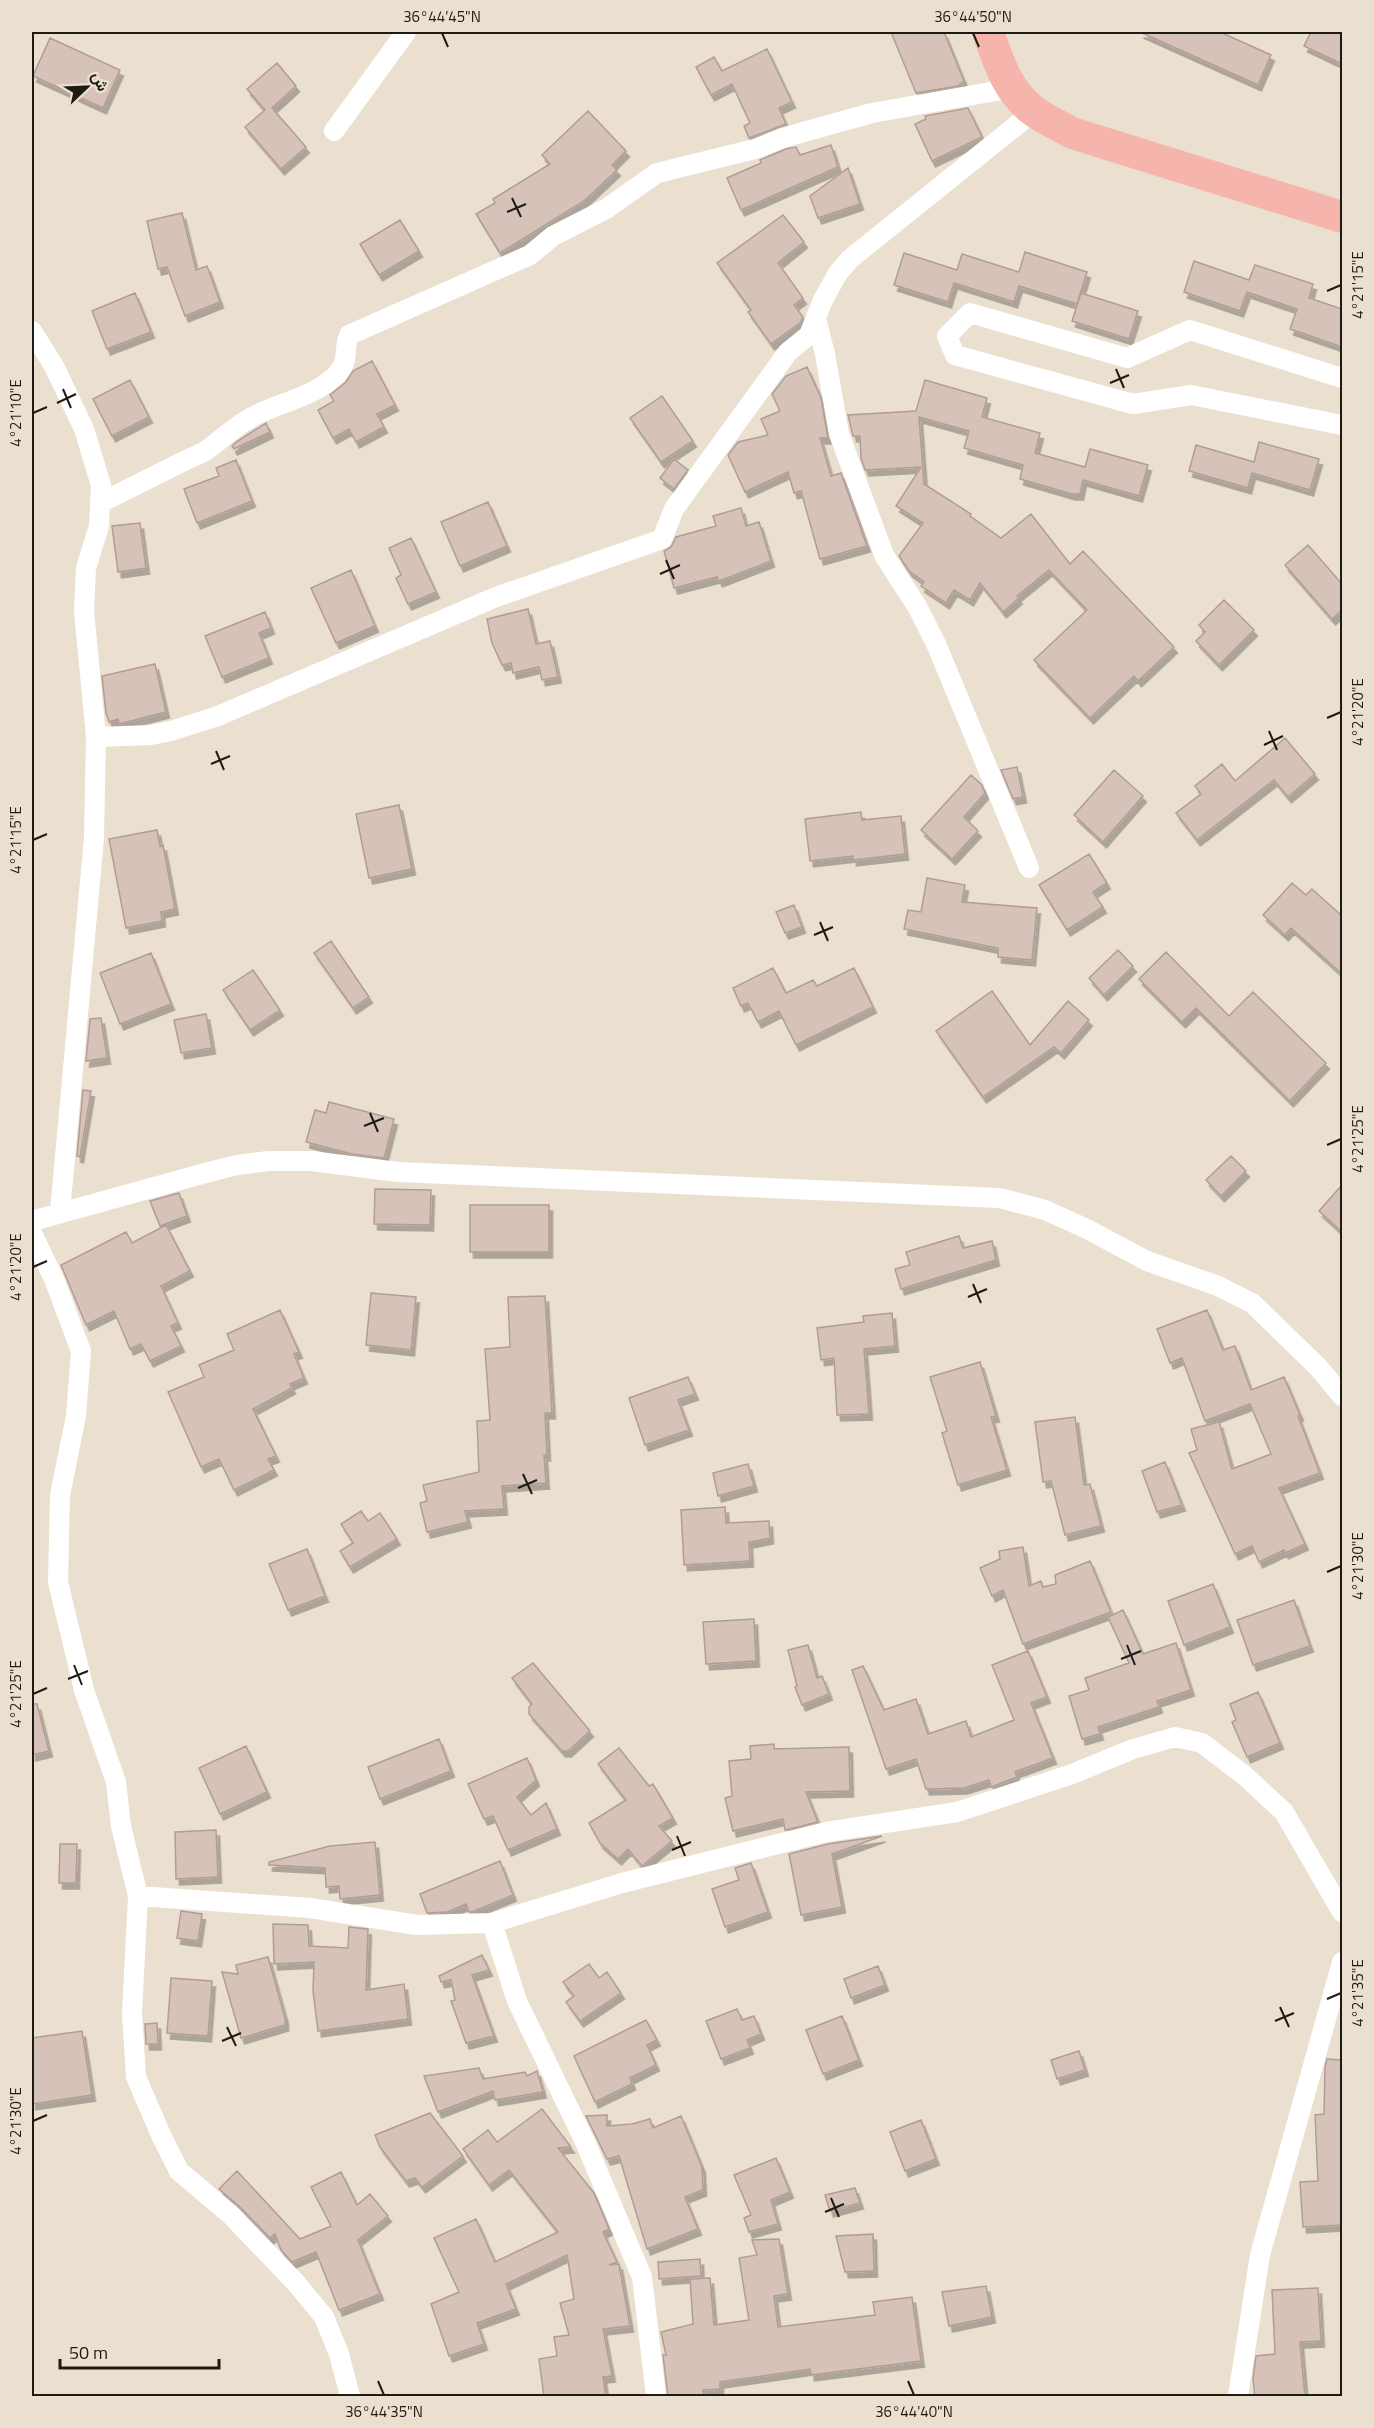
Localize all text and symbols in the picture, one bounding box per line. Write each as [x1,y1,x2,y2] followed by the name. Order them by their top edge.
[403,5,481,28] text: 36°44'45"N
[934,5,1012,28] text: 36°44'50"N
[57,57,117,117] north arrow
[86,68,116,95] text: ش
[1346,251,1369,319] text: 4°21'15"E
[4,379,27,447] text: 4°21'10"E
[1346,678,1369,746] text: 4°21'20"E
[4,806,27,874] text: 4°21'15"E
[1346,1105,1369,1173] text: 4°21'25"E
[4,1233,27,1301] text: 4°21'20"E
[1346,1532,1369,1600] text: 4°21'30"E
[4,1660,27,1728] text: 4°21'25"E
[1346,1959,1369,2027] text: 4°21'35"E
[4,2087,27,2155] text: 4°21'30"E
[60,2332,219,2370] scale bar
[69,2339,108,2366] text: 50 m
[345,2400,423,2423] text: 36°44'35"N
[875,2400,953,2423] text: 36°44'40"N

